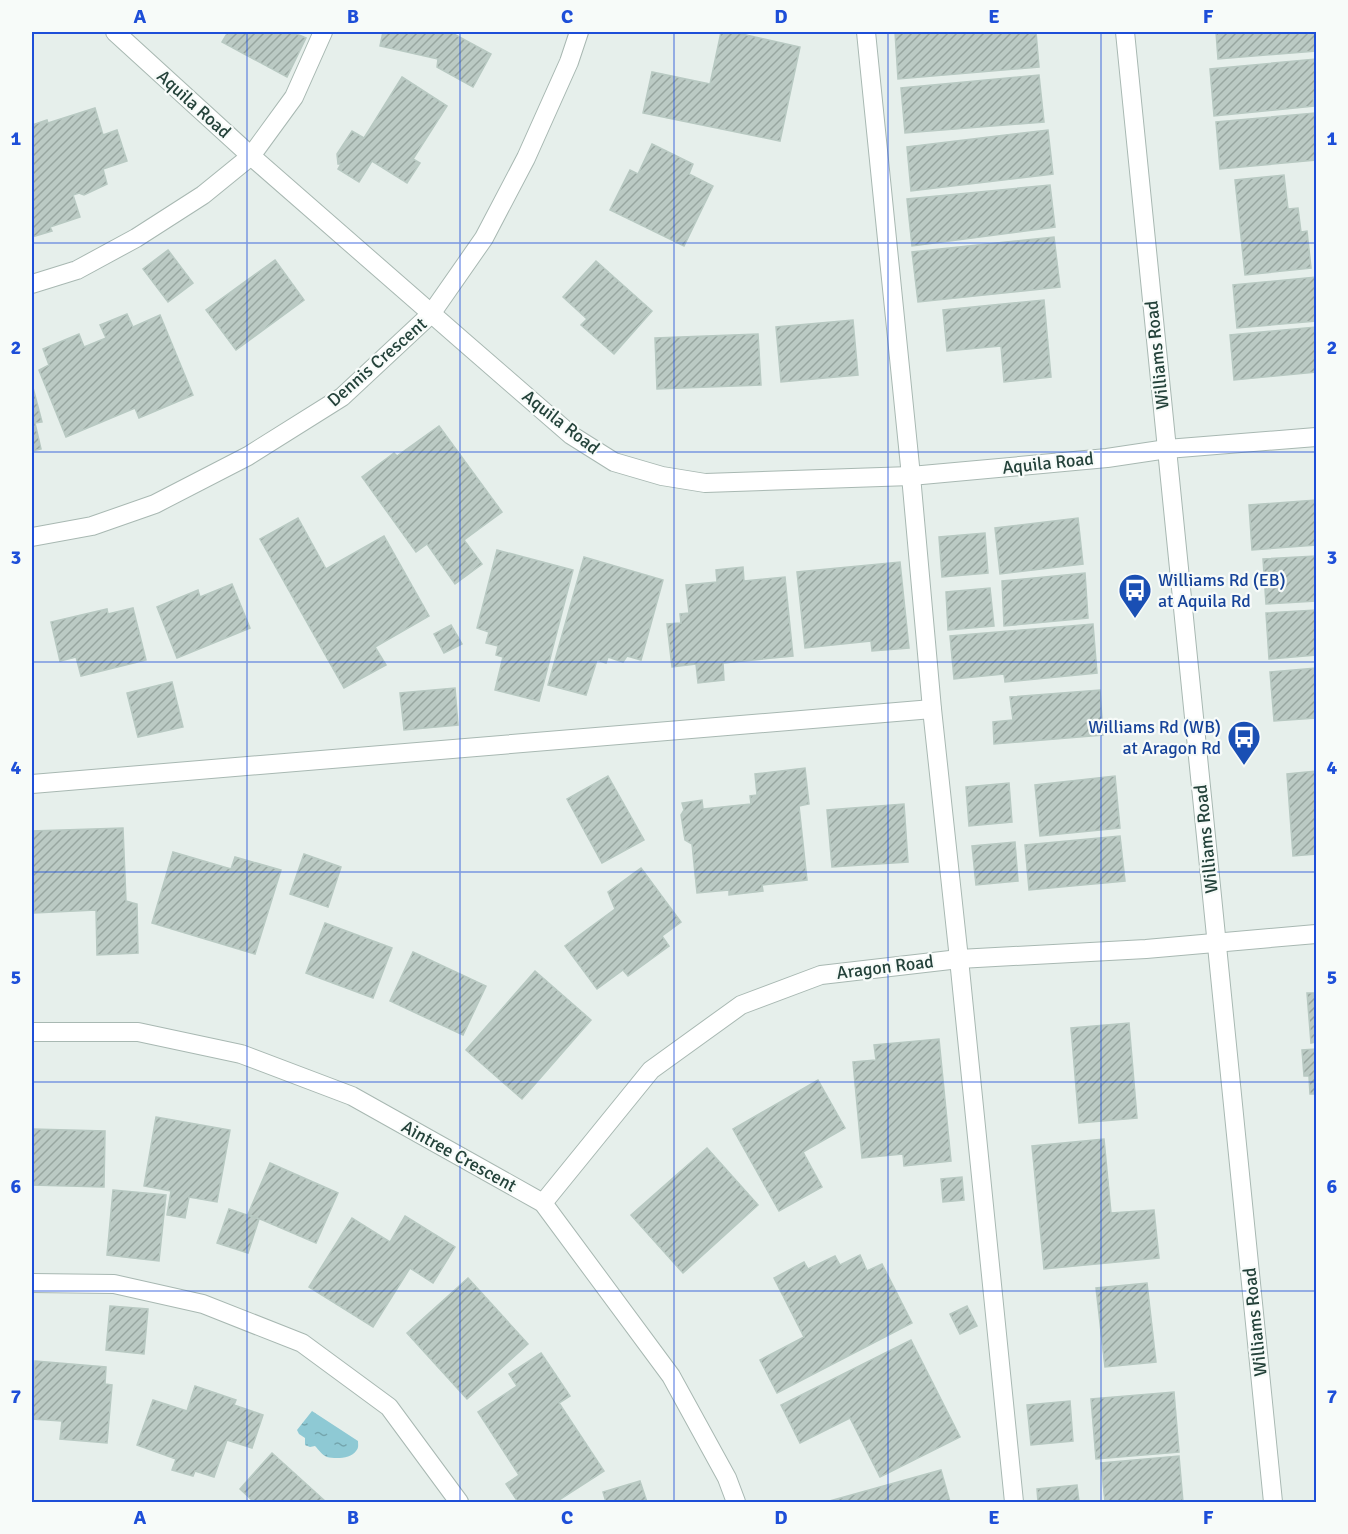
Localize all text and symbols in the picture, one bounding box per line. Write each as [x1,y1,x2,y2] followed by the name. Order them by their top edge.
[134,4,147,29] text: A
[347,4,359,29] text: B
[561,4,573,29] text: C
[774,4,788,29] text: D
[988,4,1000,29] text: E
[1203,4,1214,29] text: F
[152,65,236,143] street label: Aquila Road
[11,126,22,151] text: 1
[1327,126,1338,151] text: 1
[1140,300,1174,410] street label: Williams Road
[323,313,431,411] street label: Dennis Crescent
[11,335,21,360] text: 2
[1327,335,1337,360] text: 2
[518,385,604,459] street label: Aquila Road
[1001,447,1095,479] street label: Aquila Road
[11,545,21,570] text: 3
[1327,545,1337,570] text: 3
[1158,569,1286,612] place label: Williams Rd (EB) at Aquila Rd
[1117,572,1153,619] bus stop icon: Williams Rd (EB) at Aquila Rd
[1088,716,1221,759] place label: Williams Rd (WB) at Aragon Rd
[1226,719,1262,766] bus stop icon: Williams Rd (WB) at Aragon Rd
[11,755,22,780] text: 4
[1327,755,1338,780] text: 4
[1189,784,1223,894] street label: Williams Road
[835,950,935,984] street label: Aragon Road
[11,965,21,990] text: 5
[1327,965,1337,990] text: 5
[398,1115,520,1197] street label: Aintree Crescent
[11,1174,22,1199] text: 6
[1327,1174,1338,1199] text: 6
[1238,1267,1272,1377] street label: Williams Road
[11,1384,22,1409] text: 7
[1327,1384,1338,1409] text: 7
[134,1505,147,1530] text: A
[347,1505,359,1530] text: B
[561,1505,573,1530] text: C
[774,1505,788,1530] text: D
[988,1505,1000,1530] text: E
[1203,1505,1214,1530] text: F

